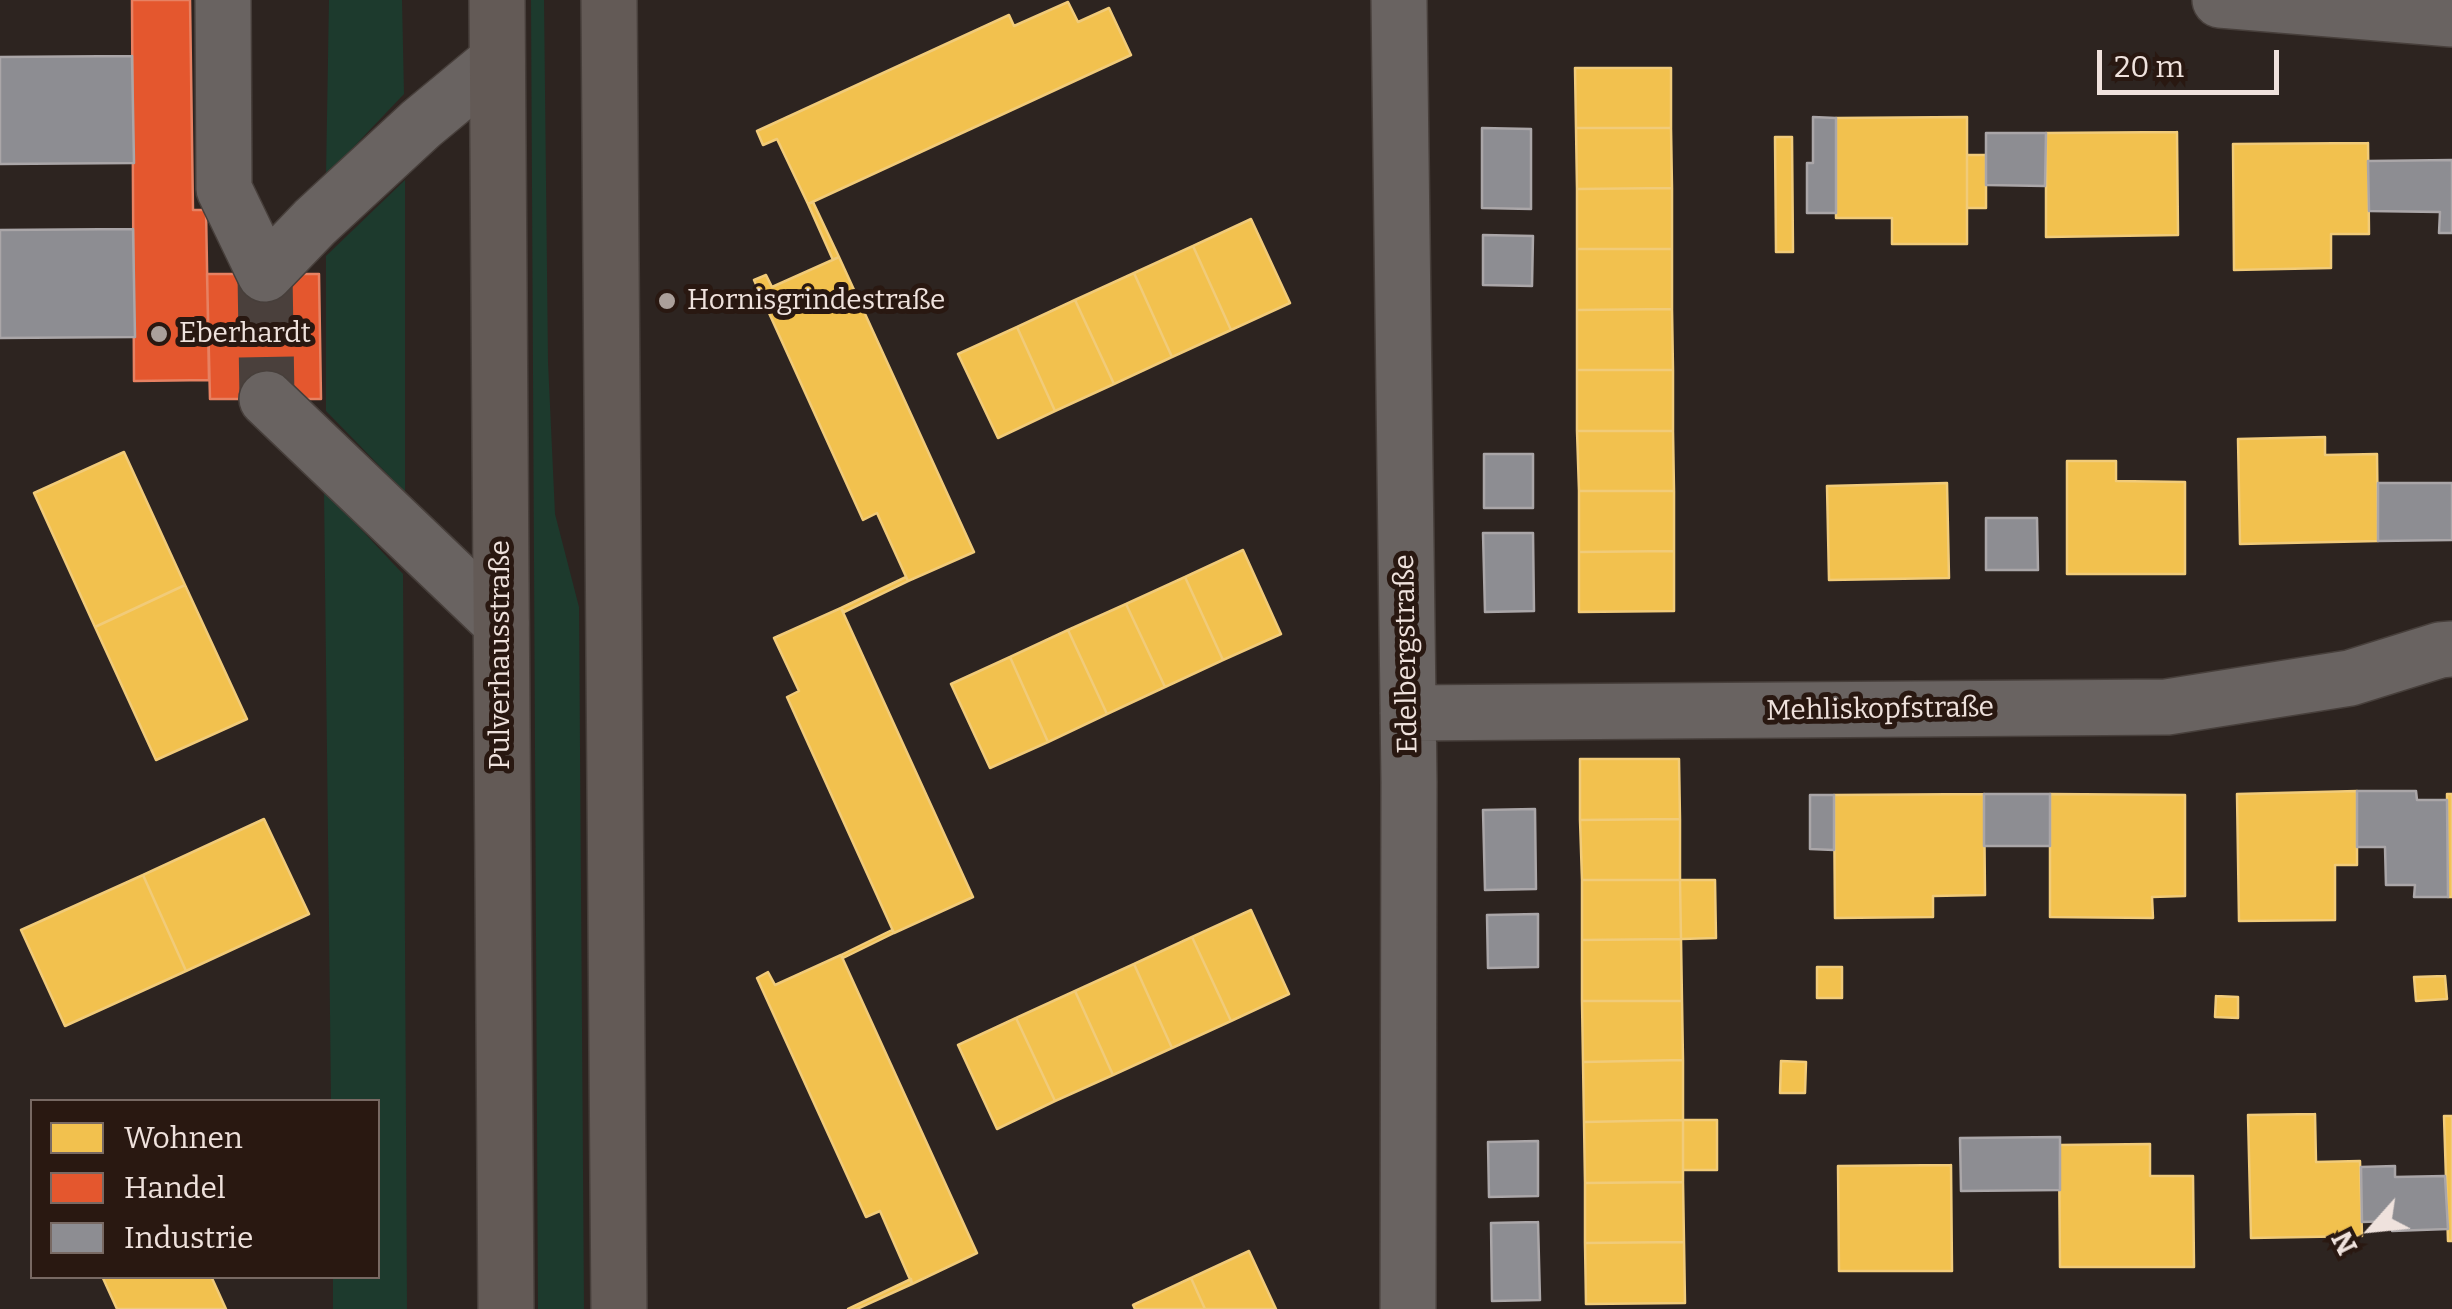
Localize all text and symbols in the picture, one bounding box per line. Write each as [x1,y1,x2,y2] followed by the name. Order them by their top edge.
[2102,30,2284,92] scale bar
[2114,49,2184,85] text: 20 m
[687,284,945,318] place label: Hornisgrindestraße
[656,290,678,312] marker: Hornisgrindestraße
[179,317,311,351] place label: Eberhardt
[148,323,170,345] marker: Eberhardt
[484,540,518,770] street label: Pulverhausstraße
[1388,554,1426,754] street label: Edelbergstraße
[1766,691,1994,729] street label: Mehliskopfstraße
[30,1099,380,1279] legend
[124,1120,243,1156] text: Wohnen
[124,1170,226,1206] text: Handel
[2322,1179,2422,1279] north arrow
[124,1220,253,1256] text: Industrie
[2325,1226,2364,1260] text: N

